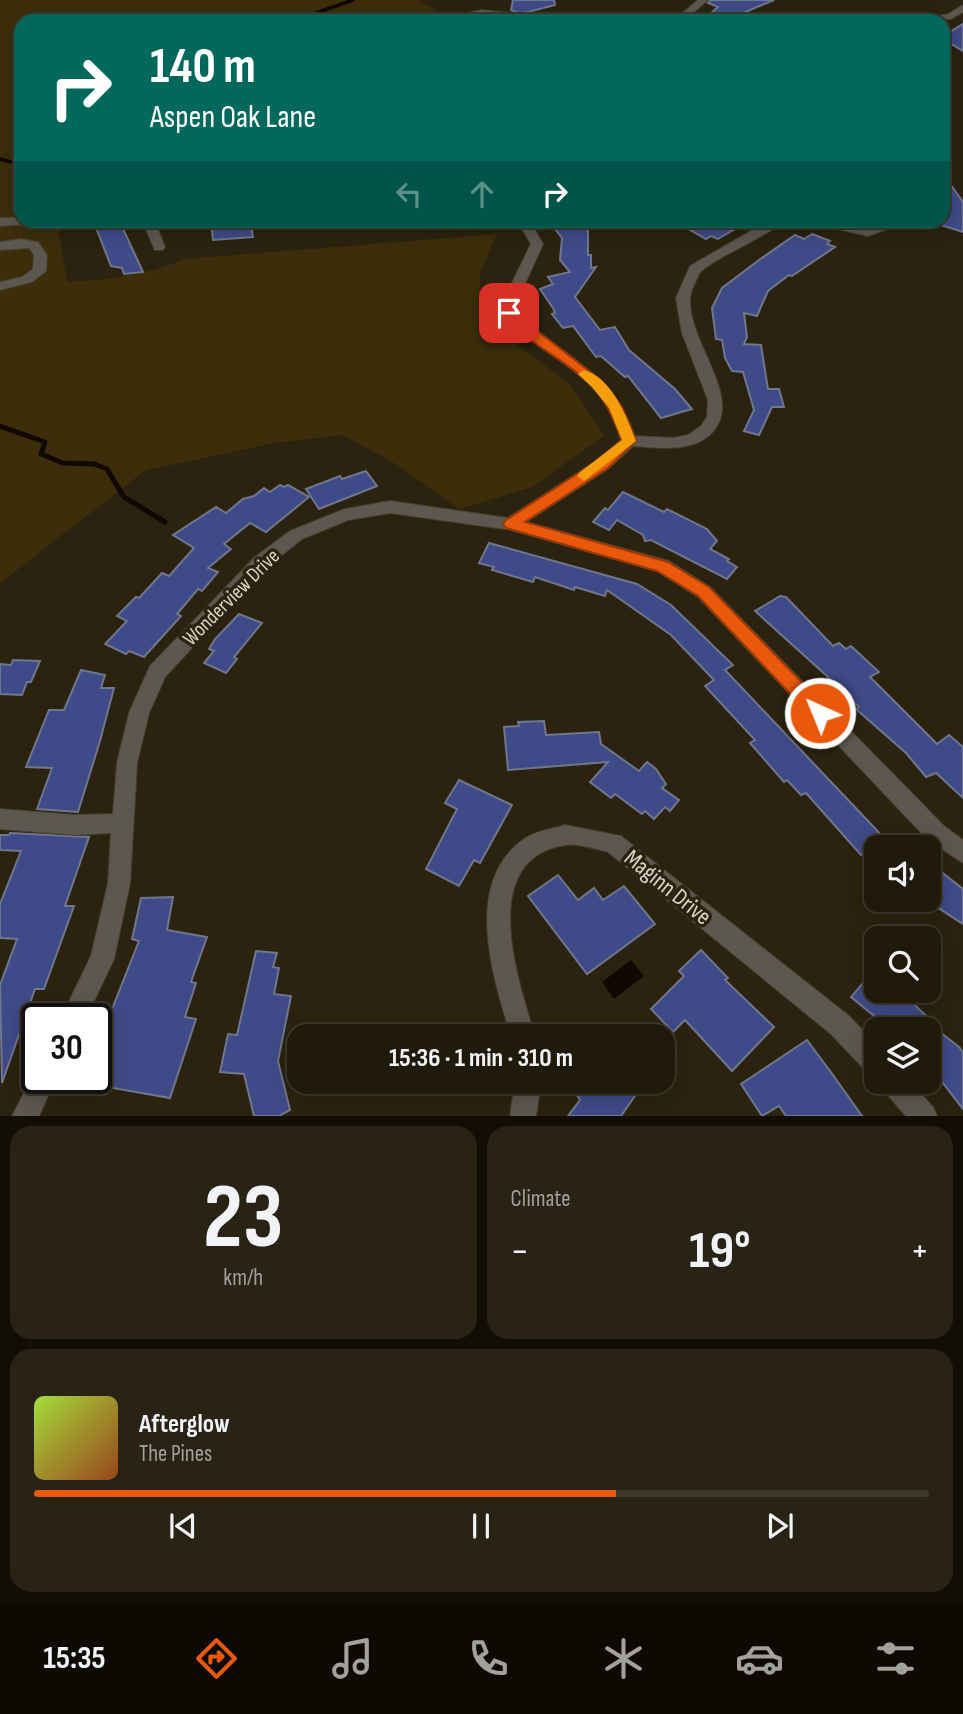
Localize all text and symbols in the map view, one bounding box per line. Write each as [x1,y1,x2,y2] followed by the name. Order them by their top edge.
[150,38,256,97] text: 140 m
[35,42,126,133] icon: right
[150,98,316,137] text: Aspen Oak Lane
[390,175,428,213] icon: left
[463,175,501,213] icon: ahead
[536,175,574,213] icon: right
[479,283,539,343] pin
[490,294,528,332] icon: arrive
[178,544,285,651] street label: Wonderview Drive
[783,676,857,750] position arrow
[864,835,941,1094] map controls
[864,835,941,912] button: sound
[618,843,717,931] street label: Maginn Drive
[864,926,941,1003] button: search
[21,1003,112,1094] speed limit sign: 30
[864,1017,941,1094] button: layers
[389,1043,573,1074] text: 15:36 · 1 min · 310 m
[203,1164,284,1273] text: 23
[511,1185,570,1213] text: Climate
[689,1220,750,1283] text: 19°
[511,1229,529,1274] text: −
[910,1229,929,1274] text: +
[223,1264,263,1292] text: km/h
[139,1409,230,1440] text: Afterglow
[139,1440,212,1468] text: The Pines
[164,1507,202,1545] icon: previous
[462,1507,500,1545] icon: pause
[761,1507,799,1545] icon: next
[192,1634,241,1683] icon: directions
[328,1634,377,1683] icon: music
[464,1634,513,1683] icon: phone
[599,1634,648,1683] icon: climate
[735,1634,784,1683] icon: car
[871,1634,920,1683] icon: filters
[43,1639,106,1678] text: 15:35

